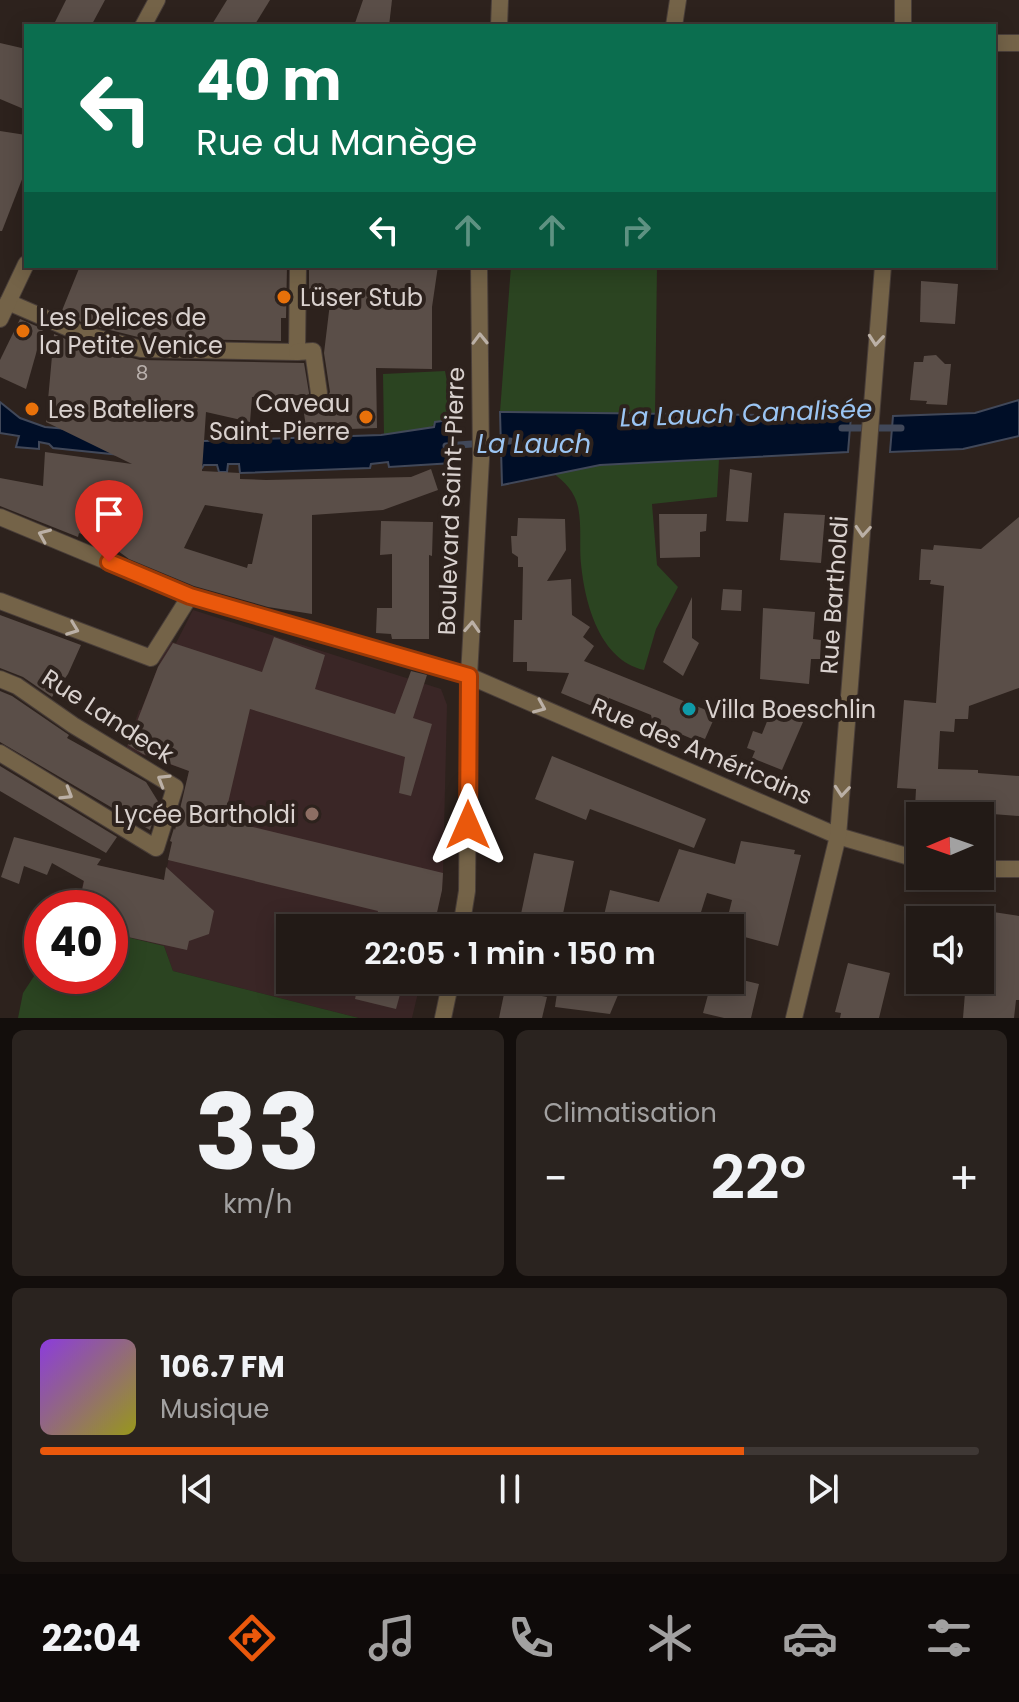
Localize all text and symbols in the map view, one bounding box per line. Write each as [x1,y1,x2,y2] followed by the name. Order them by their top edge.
[196,41,342,120] text: 40 m
[64,56,168,160] icon: left
[196,117,477,168] text: Rue du Manège
[362,208,406,252] icon: left
[446,208,490,252] icon: ahead
[530,208,574,252] icon: ahead
[614,208,658,252] icon: right
[300,281,423,314] place label: Lüser Stub
[275,288,293,306] marker: Lüser Stub
[39,301,223,362] place label: Les Delices de la Petite Venice
[14,322,32,340] marker: Les Delices de la Petite Venice
[471,332,489,345] one-way arrow
[868,334,885,347] one-way arrow
[136,359,148,387] house number: 8
[430,366,472,636] street label: Boulevard Saint-Pierre
[209,387,350,448] place label: Caveau Saint-Pierre
[619,391,873,435] water label: La Lauch Canalisée
[48,393,195,426] place label: Les Bateliers
[23,400,41,418] marker: Les Bateliers
[357,408,375,426] marker: Caveau Saint-Pierre
[477,426,591,462] water label: La Lauch
[75,480,143,562] pin
[87,492,131,536] icon: arrive
[812,515,856,675] street label: Rue Bartholdi
[855,525,872,538] one-way arrow
[38,529,52,545] one-way arrow
[65,620,79,636] one-way arrow
[463,620,480,633] one-way arrow
[36,661,181,771] street label: Rue Landeck
[587,690,817,812] street label: Rue des Américains
[705,693,876,726] place label: Villa Boeschlin
[532,698,547,714] one-way arrow
[680,700,698,718] marker: Villa Boeschlin
[157,774,172,790] one-way arrow
[426,783,510,867] position arrow
[58,784,73,800] one-way arrow
[834,785,851,798] one-way arrow
[114,798,296,831] place label: Lycée Bartholdi
[906,802,994,890] north arrow
[906,802,994,994] map controls
[303,805,321,823] marker: Lycée Bartholdi
[24,890,128,994] speed limit sign: 40
[906,906,994,994] button: sound
[364,932,656,975] text: 22:05 · 1 min · 150 m
[195,1060,321,1205] text: 33
[544,1095,717,1131] text: Climatisation
[711,1136,806,1220] text: 22°
[544,1148,568,1209] text: −
[949,1148,979,1209] text: +
[223,1186,292,1222] text: km/h
[160,1345,285,1388] text: 106.7 FM
[160,1391,269,1427] text: Musique
[175,1467,219,1511] icon: previous
[488,1467,532,1511] icon: pause
[801,1467,845,1511] icon: next
[224,1610,280,1666] icon: directions
[364,1610,420,1666] icon: music
[503,1610,559,1666] icon: phone
[642,1610,698,1666] icon: climate
[782,1610,838,1666] icon: car
[921,1610,977,1666] icon: filters
[42,1613,141,1664] text: 22:04

